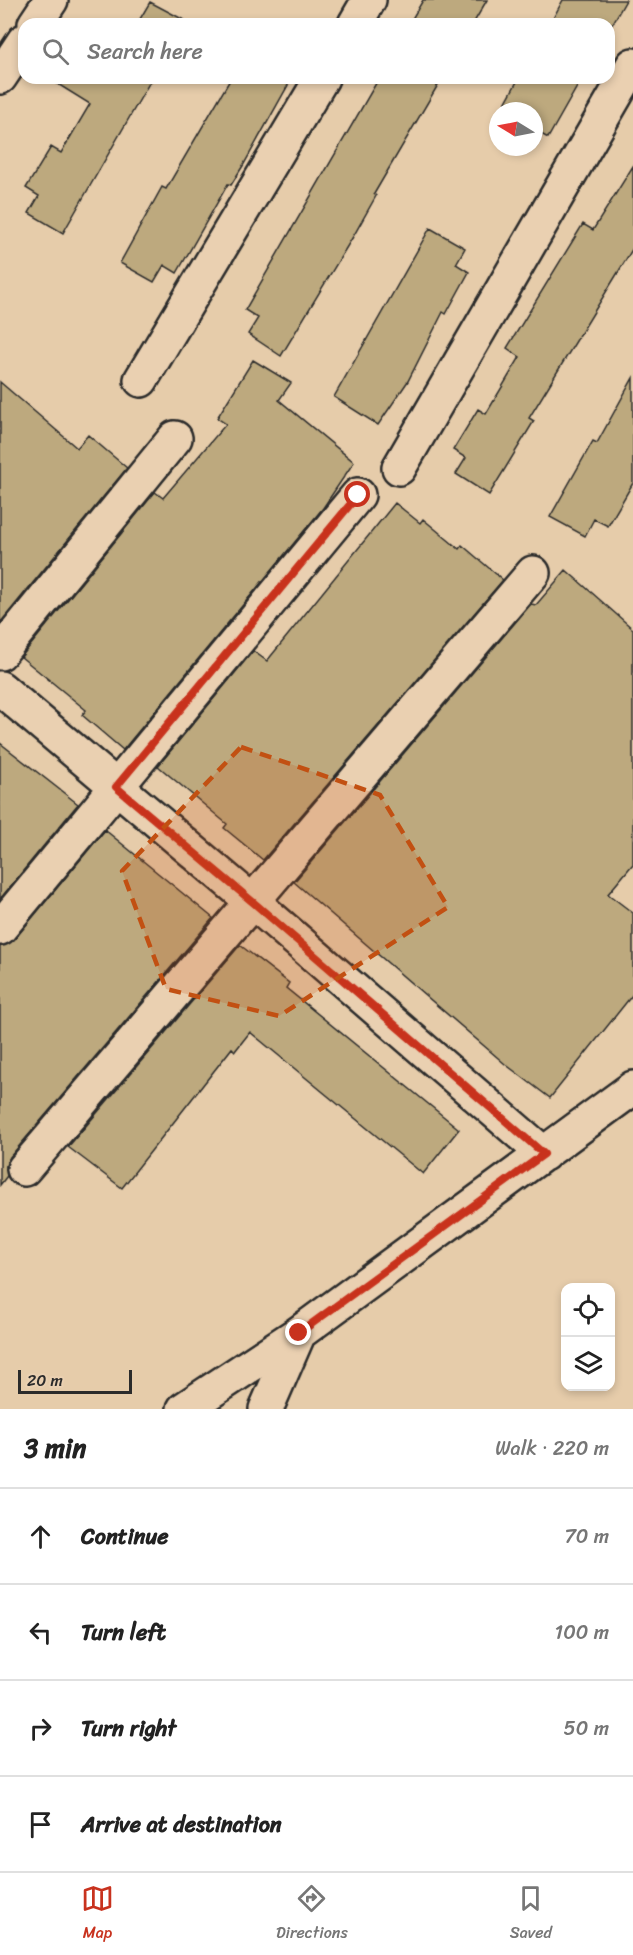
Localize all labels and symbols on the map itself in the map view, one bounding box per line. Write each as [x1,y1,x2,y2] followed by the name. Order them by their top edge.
[489,102,543,156] north arrow
[344,481,370,507] route start
[285,1319,311,1345] route end
[18,1367,132,1394] scale bar

